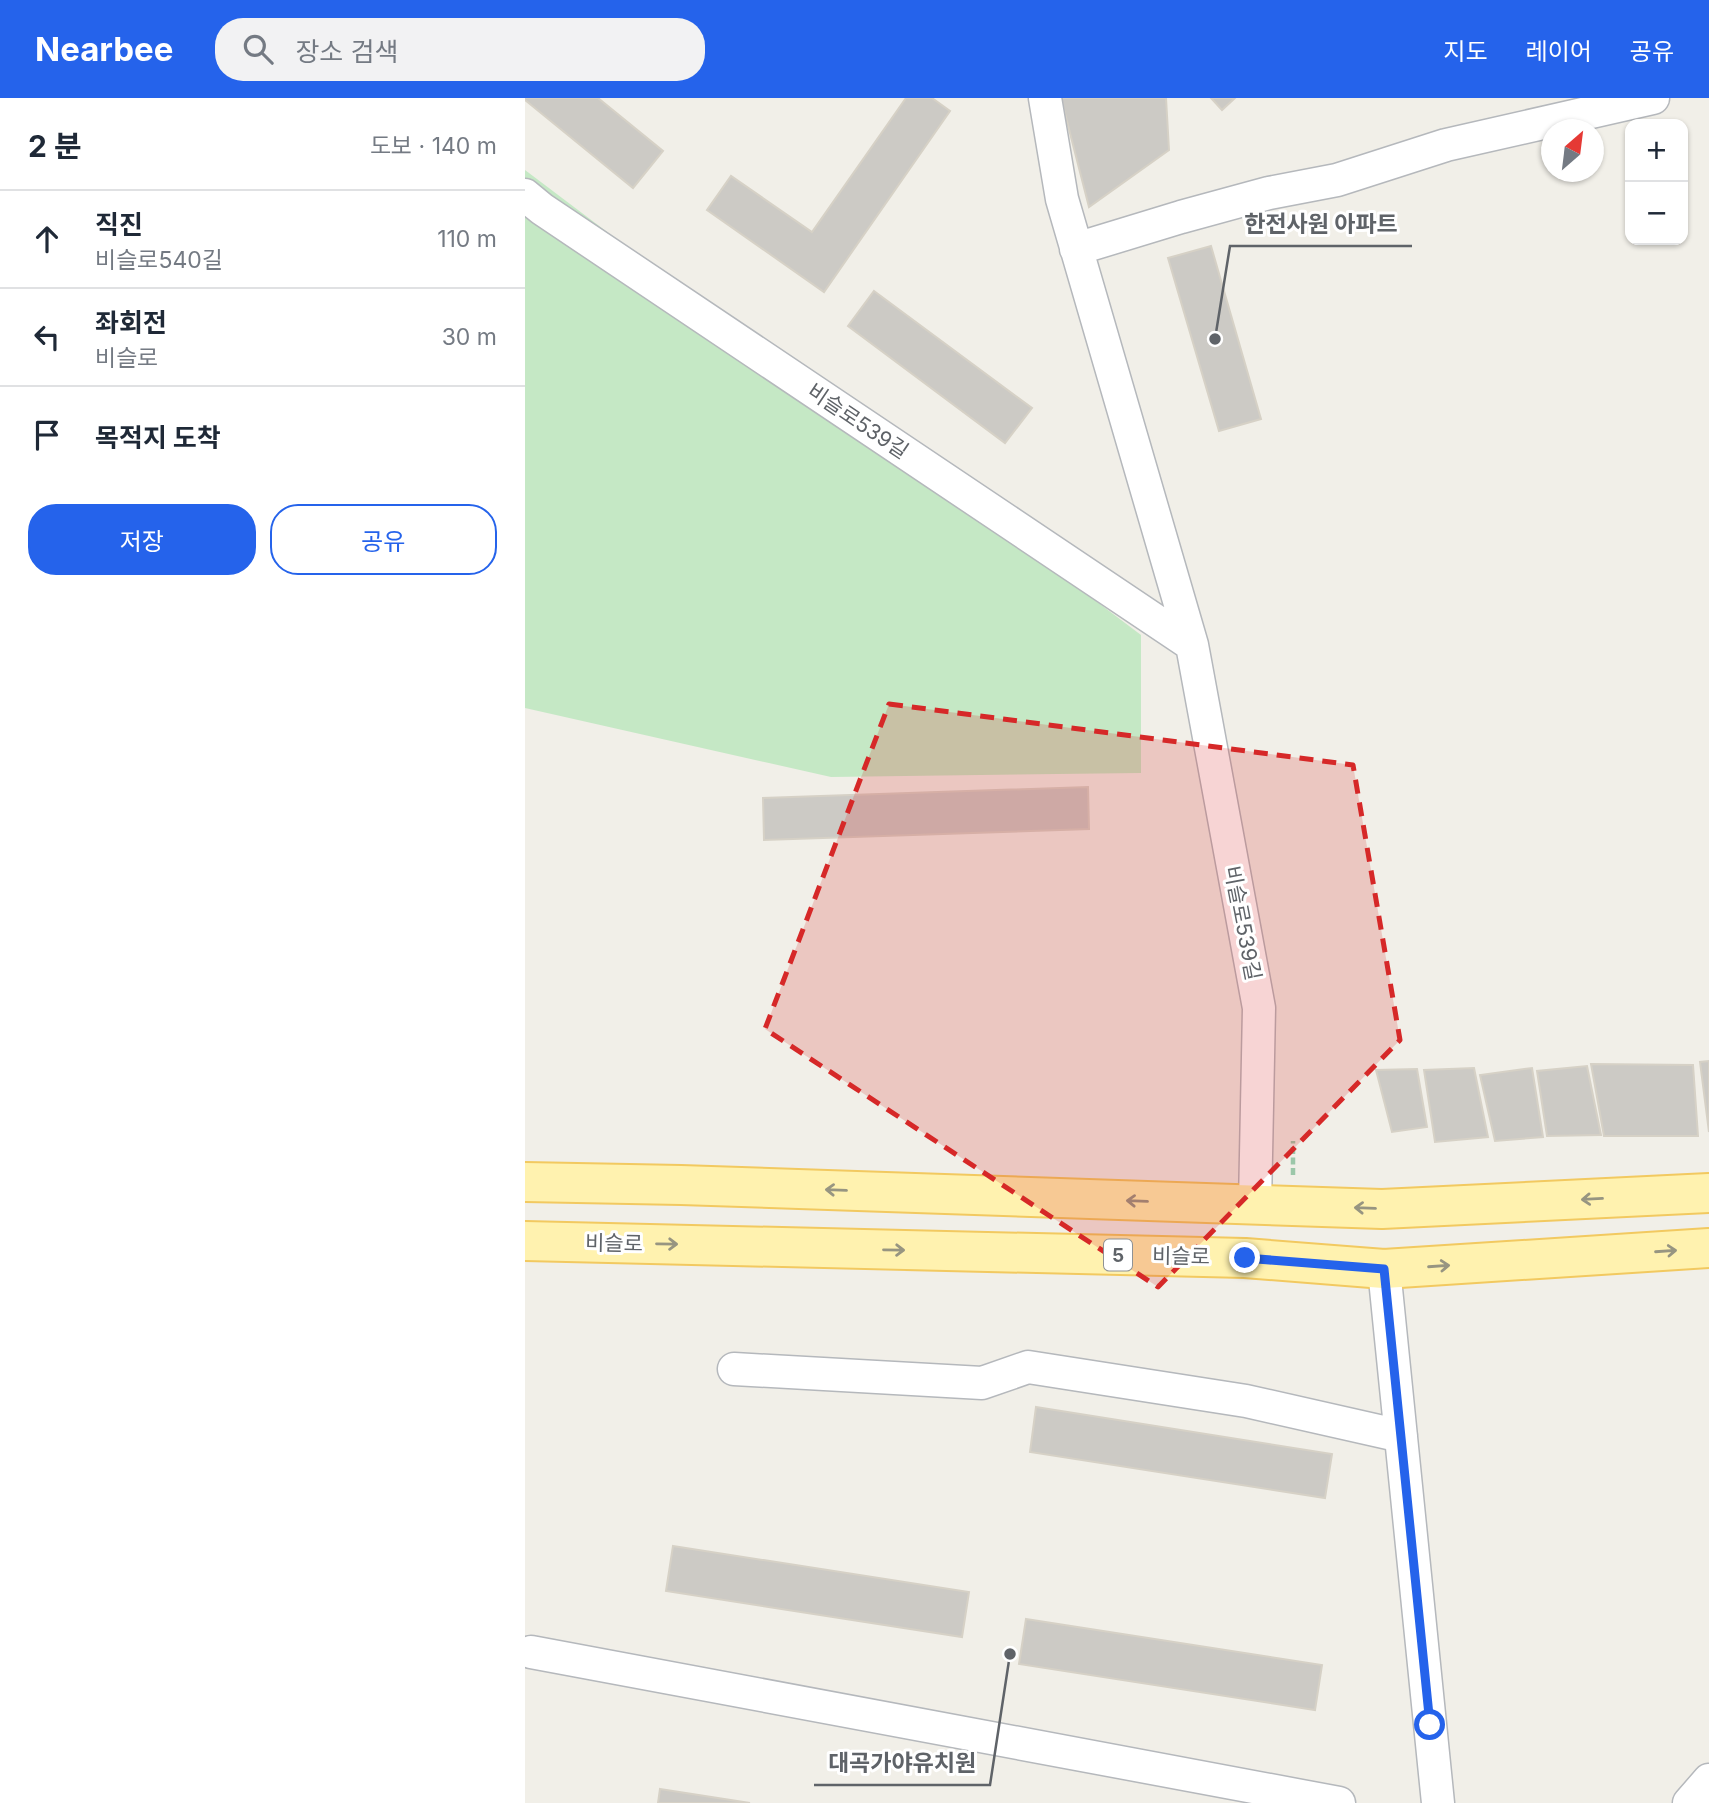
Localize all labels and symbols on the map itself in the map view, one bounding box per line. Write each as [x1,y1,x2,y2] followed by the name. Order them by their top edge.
[1541,119,1604,182] north arrow
[1230,202,1412,246] callout: 한전사원 아파트
[1244,210,1398,238] text: 한전사원 아파트
[803,378,913,464] street label: 비슬로539길
[1220,864,1266,982] street label: 비슬로539길
[825,1184,848,1197] one-way arrow
[1581,1192,1604,1205] one-way arrow
[1126,1194,1149,1207] one-way arrow
[1353,1202,1376,1215] one-way arrow
[585,1230,643,1256] street label: 비슬로
[655,1238,678,1251] one-way arrow
[1104,1240,1132,1270] road number: 5
[1229,1242,1260,1273] route end
[882,1243,905,1256] one-way arrow
[1152,1243,1210,1269] street label: 비슬로
[1655,1244,1678,1257] one-way arrow
[1428,1259,1451,1272] one-way arrow
[1414,1709,1445,1740] route start
[814,1741,990,1785] callout: 대곡가야유치원
[828,1749,976,1777] text: 대곡가야유치원

